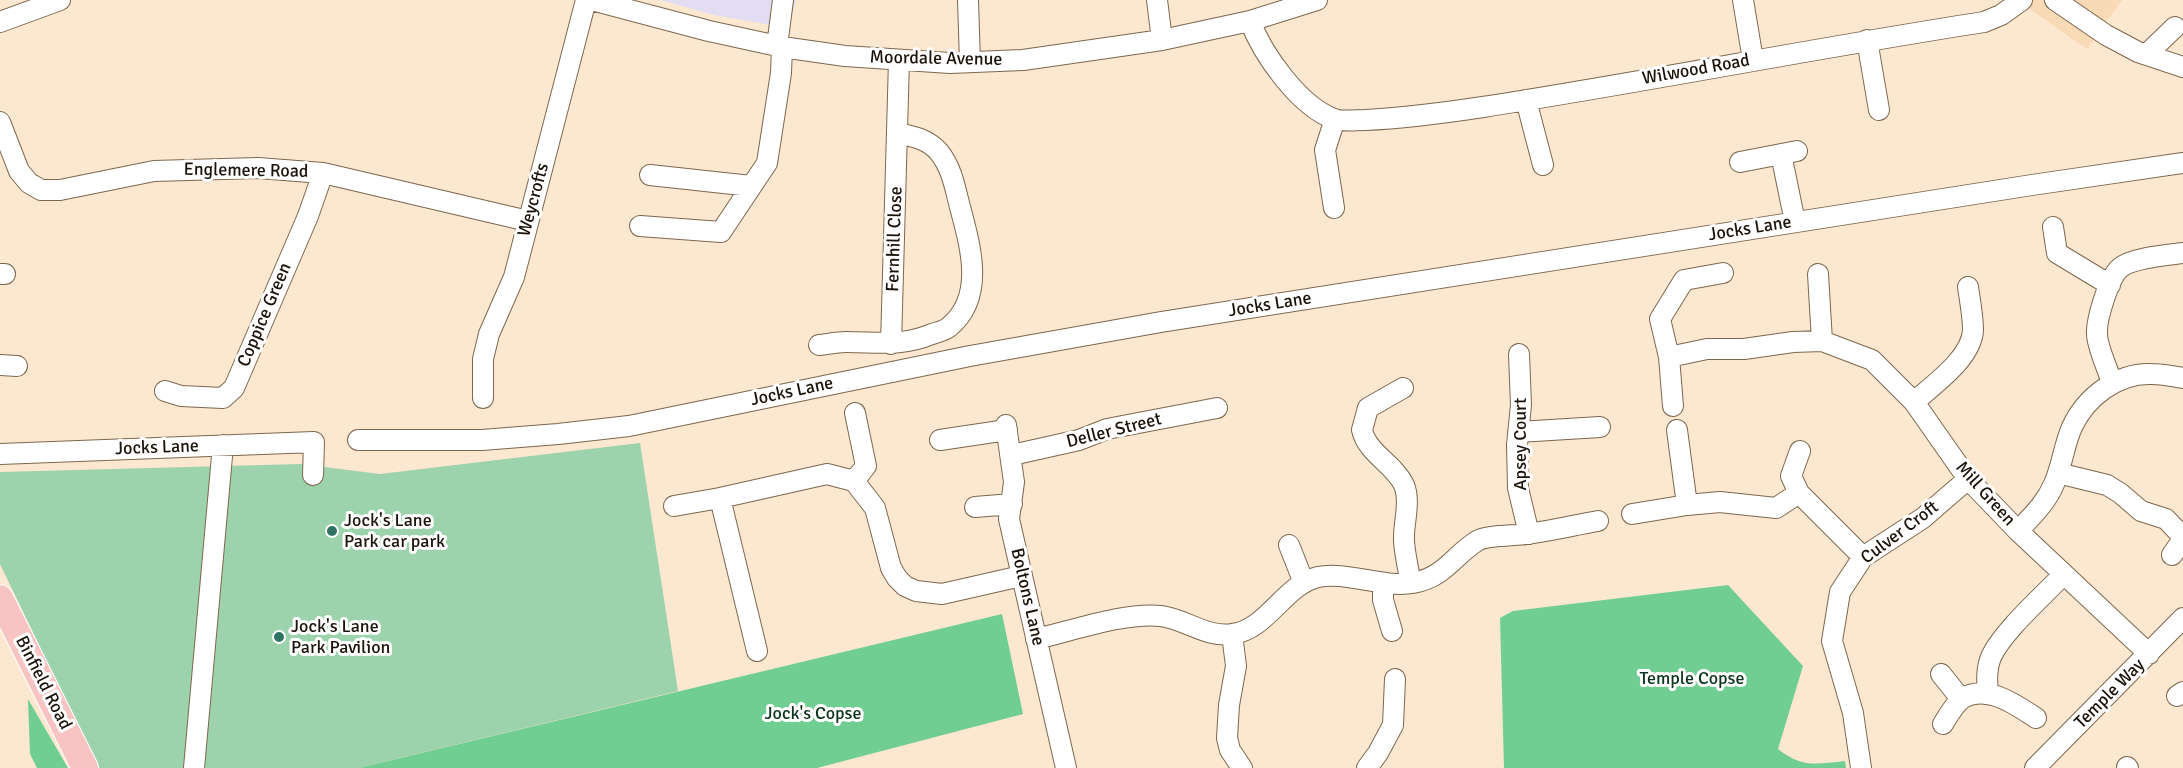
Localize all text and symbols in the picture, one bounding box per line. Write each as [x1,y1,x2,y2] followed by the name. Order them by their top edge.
[869,47,1003,71] street label: Moordale Avenue
[1641,50,1751,90] street label: Wilwood Road
[183,159,309,183] street label: Englemere Road
[514,161,554,239] street label: Weycrofts
[882,186,908,292] street label: Fernhill Close
[1707,212,1793,246] street label: Jocks Lane
[233,260,297,370] street label: Coppice Green
[1227,288,1313,322] street label: Jocks Lane
[749,373,835,411] street label: Jocks Lane
[1510,398,1532,490] street label: Apsey Court
[1064,409,1164,453] street label: Deller Street
[115,436,199,460] street label: Jocks Lane
[1950,457,2020,531] street label: Mill Green
[1857,497,1943,569] street label: Culver Croft
[344,510,445,552] place label: Jock's Lane Park car park
[325,524,339,538] marker: Jock's Lane Park car park
[1005,546,1049,648] street label: Boltons Lane
[291,616,390,658] place label: Jock's Lane Park Pavilion
[272,630,286,644] marker: Jock's Lane Park Pavilion
[10,633,76,733] street label: Binfield Road
[2070,654,2150,734] street label: Temple Way
[1640,668,1744,690] park label: Temple Copse
[765,703,861,725] park label: Jock's Copse

